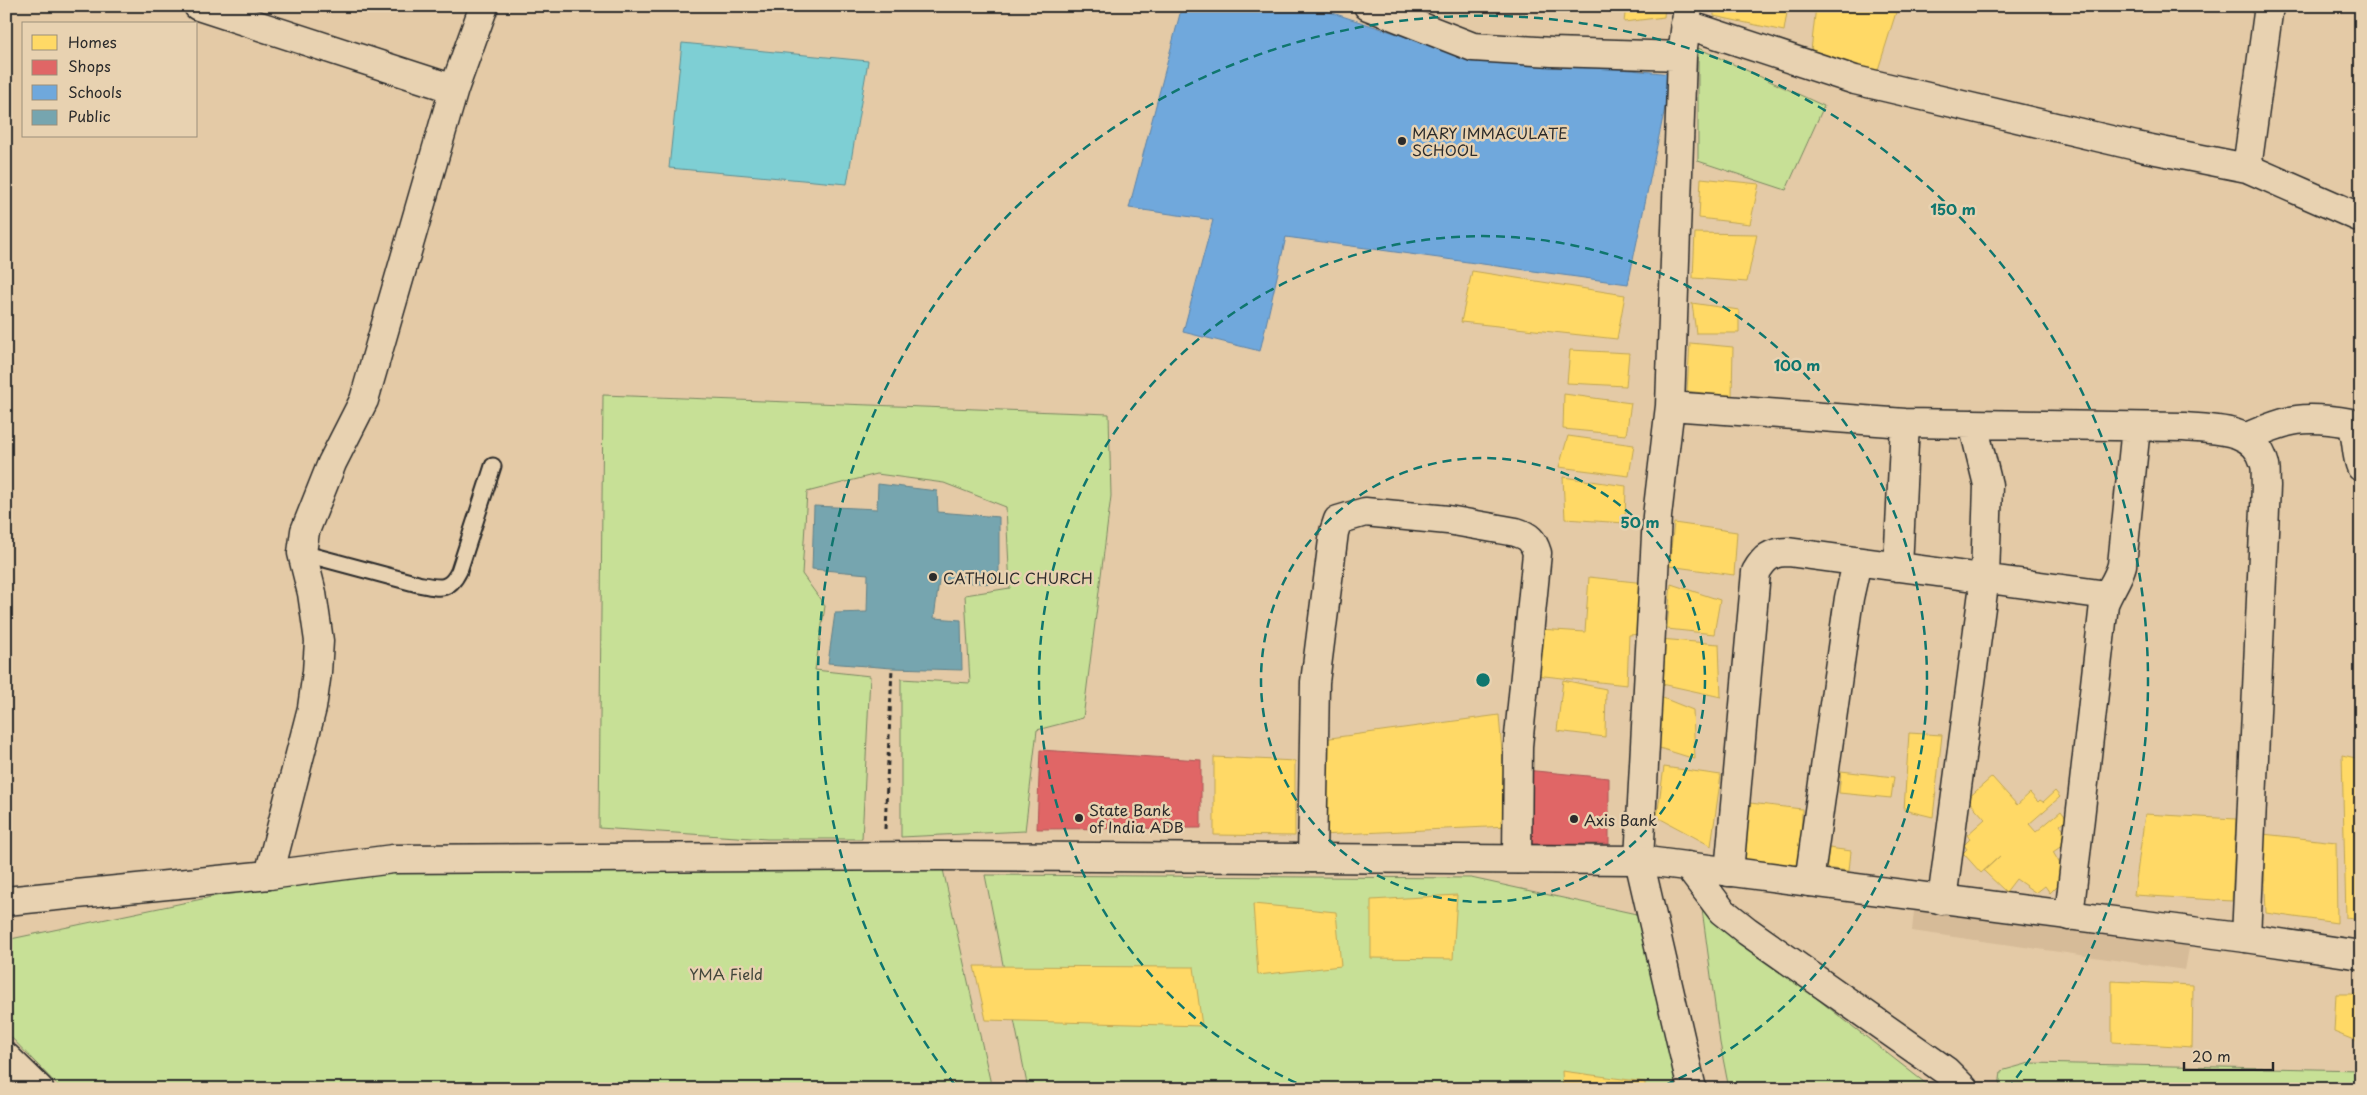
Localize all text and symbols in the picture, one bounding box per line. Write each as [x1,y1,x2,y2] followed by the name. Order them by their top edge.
[22,22,198,138] legend
[68,30,117,53] text: Homes
[68,54,111,77] text: Shops
[68,80,122,103] text: Schools
[68,104,111,127] text: Public
[1412,121,1568,161] place label: MARY IMMACULATE SCHOOL
[1396,135,1408,147] marker: MARY IMMACULATE SCHOOL
[1930,197,1976,220] text: 150 m
[1774,353,1820,376] text: 100 m
[1621,510,1659,533] text: 50 m
[943,566,1093,589] place label: CATHOLIC CHURCH
[927,571,939,583] marker: CATHOLIC CHURCH
[1474,671,1492,689] centre of rings
[1089,798,1184,838] place label: State Bank of India ADB
[1584,808,1657,831] place label: Axis Bank
[1073,812,1085,824] marker: State Bank of India ADB
[1568,813,1580,825] marker: Axis Bank
[689,962,763,985] park label: YMA Field
[2184,1040,2273,1072] scale bar
[2192,1044,2231,1067] text: 20 m

